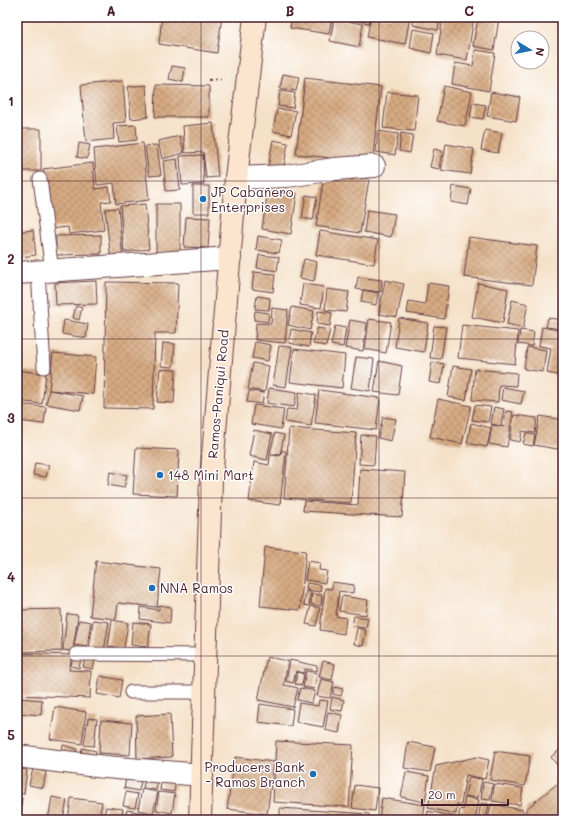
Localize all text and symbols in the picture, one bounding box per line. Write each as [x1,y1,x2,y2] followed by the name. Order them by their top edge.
[106,2,116,19] text: A
[286,2,295,19] text: B
[464,2,474,19] text: C
[510,30,550,70] north arrow
[532,46,548,57] text: N
[8,92,14,109] text: 1
[211,183,294,215] place label: JP Cabañero Enterprises
[198,194,208,204] marker: JP Cabañero Enterprises
[7,250,15,267] text: 2
[203,329,232,459] street label: Ramos-Paniqui Road
[7,409,15,426] text: 3
[168,466,254,483] place label: 148 Mini Mart
[155,470,165,480] marker: 148 Mini Mart
[7,568,15,585] text: 4
[160,579,233,596] place label: NNA Ramos
[147,583,157,593] marker: NNA Ramos
[7,726,15,743] text: 5
[204,758,305,790] place label: Producers Bank - Ramos Branch
[308,769,318,779] marker: Producers Bank - Ramos Branch
[422,781,508,807] scale bar
[428,786,456,802] text: 20 m

